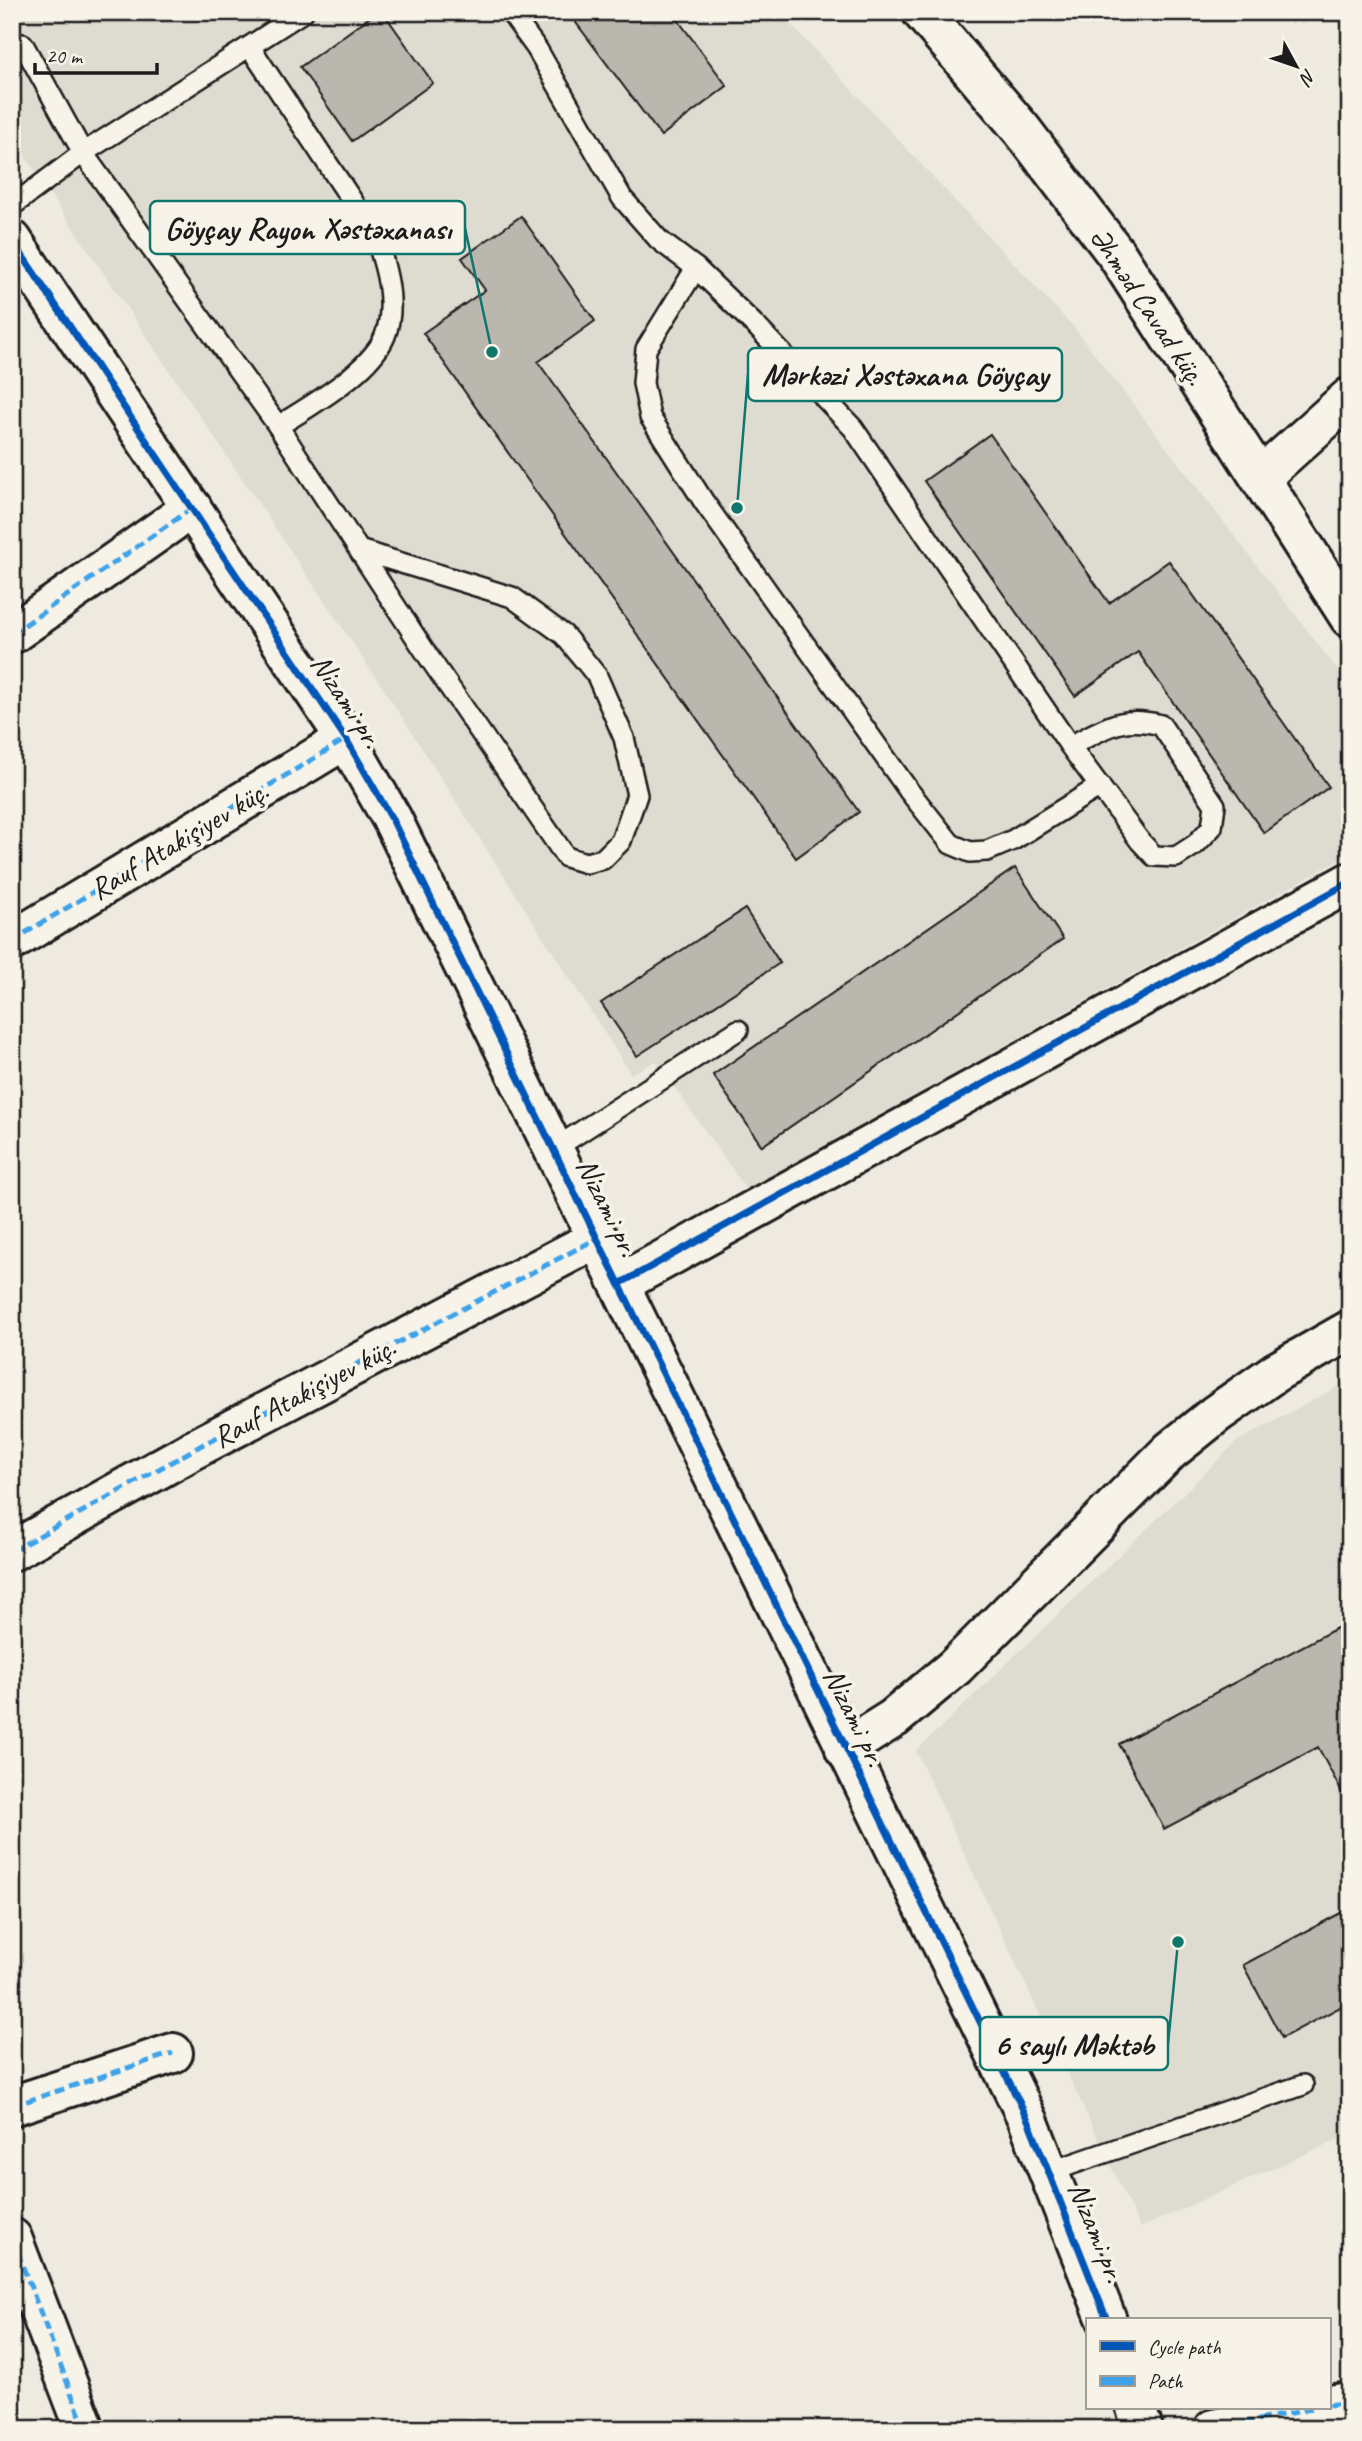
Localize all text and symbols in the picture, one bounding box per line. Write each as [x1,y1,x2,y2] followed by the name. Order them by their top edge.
[35,32,158,76] scale bar
[1260,32,1330,102] north arrow
[46,43,84,69] text: 20 m
[1293,64,1321,91] text: N
[150,201,465,254] callout: Göyçay Rayon Xəstəxanası
[165,208,453,249] text: Göyçay Rayon Xəstəxanası
[1081,220,1215,393] street label: Əhməd Cavad küç.
[748,348,1062,401] callout: Mərkəzi Xəstəxana Göyçay
[762,354,1051,395] text: Mərkəzi Xəstəxana Göyçay
[302,647,392,755] street label: Nizami pr.
[83,772,275,908] street label: Rauf Atakişiyev küç.
[568,1151,648,1263] street label: Nizami pr.
[206,1328,402,1456] street label: Rauf Atakişiyev küç.
[815,1661,895,1773] street label: Nizami pr.
[980,2017,1168,2070] callout: 6 saylı Məktəb
[994,2024,1157,2065] text: 6 saylı Məktəb
[1060,2176,1134,2288] street label: Nizami pr.
[1086,2318,1330,2410] legend
[1148,2334,1221,2360] text: Cycle path
[1148,2368,1184,2394] text: Path

